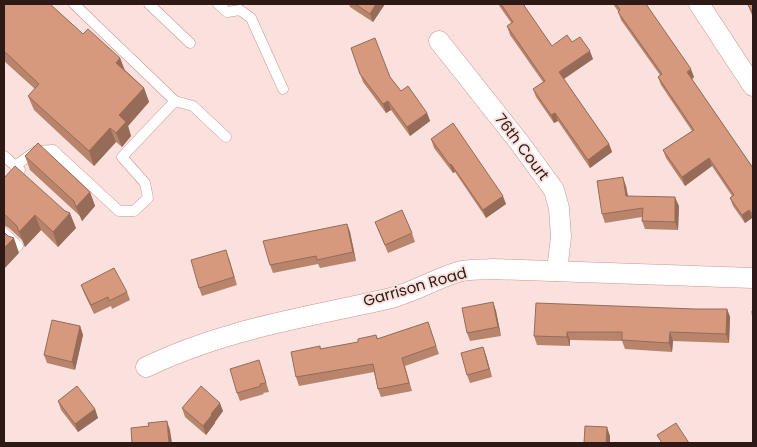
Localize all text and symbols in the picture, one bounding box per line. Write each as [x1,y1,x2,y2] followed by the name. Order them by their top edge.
[490,109,554,184] street label: 76th Court
[361,262,469,311] street label: Garrison Road

